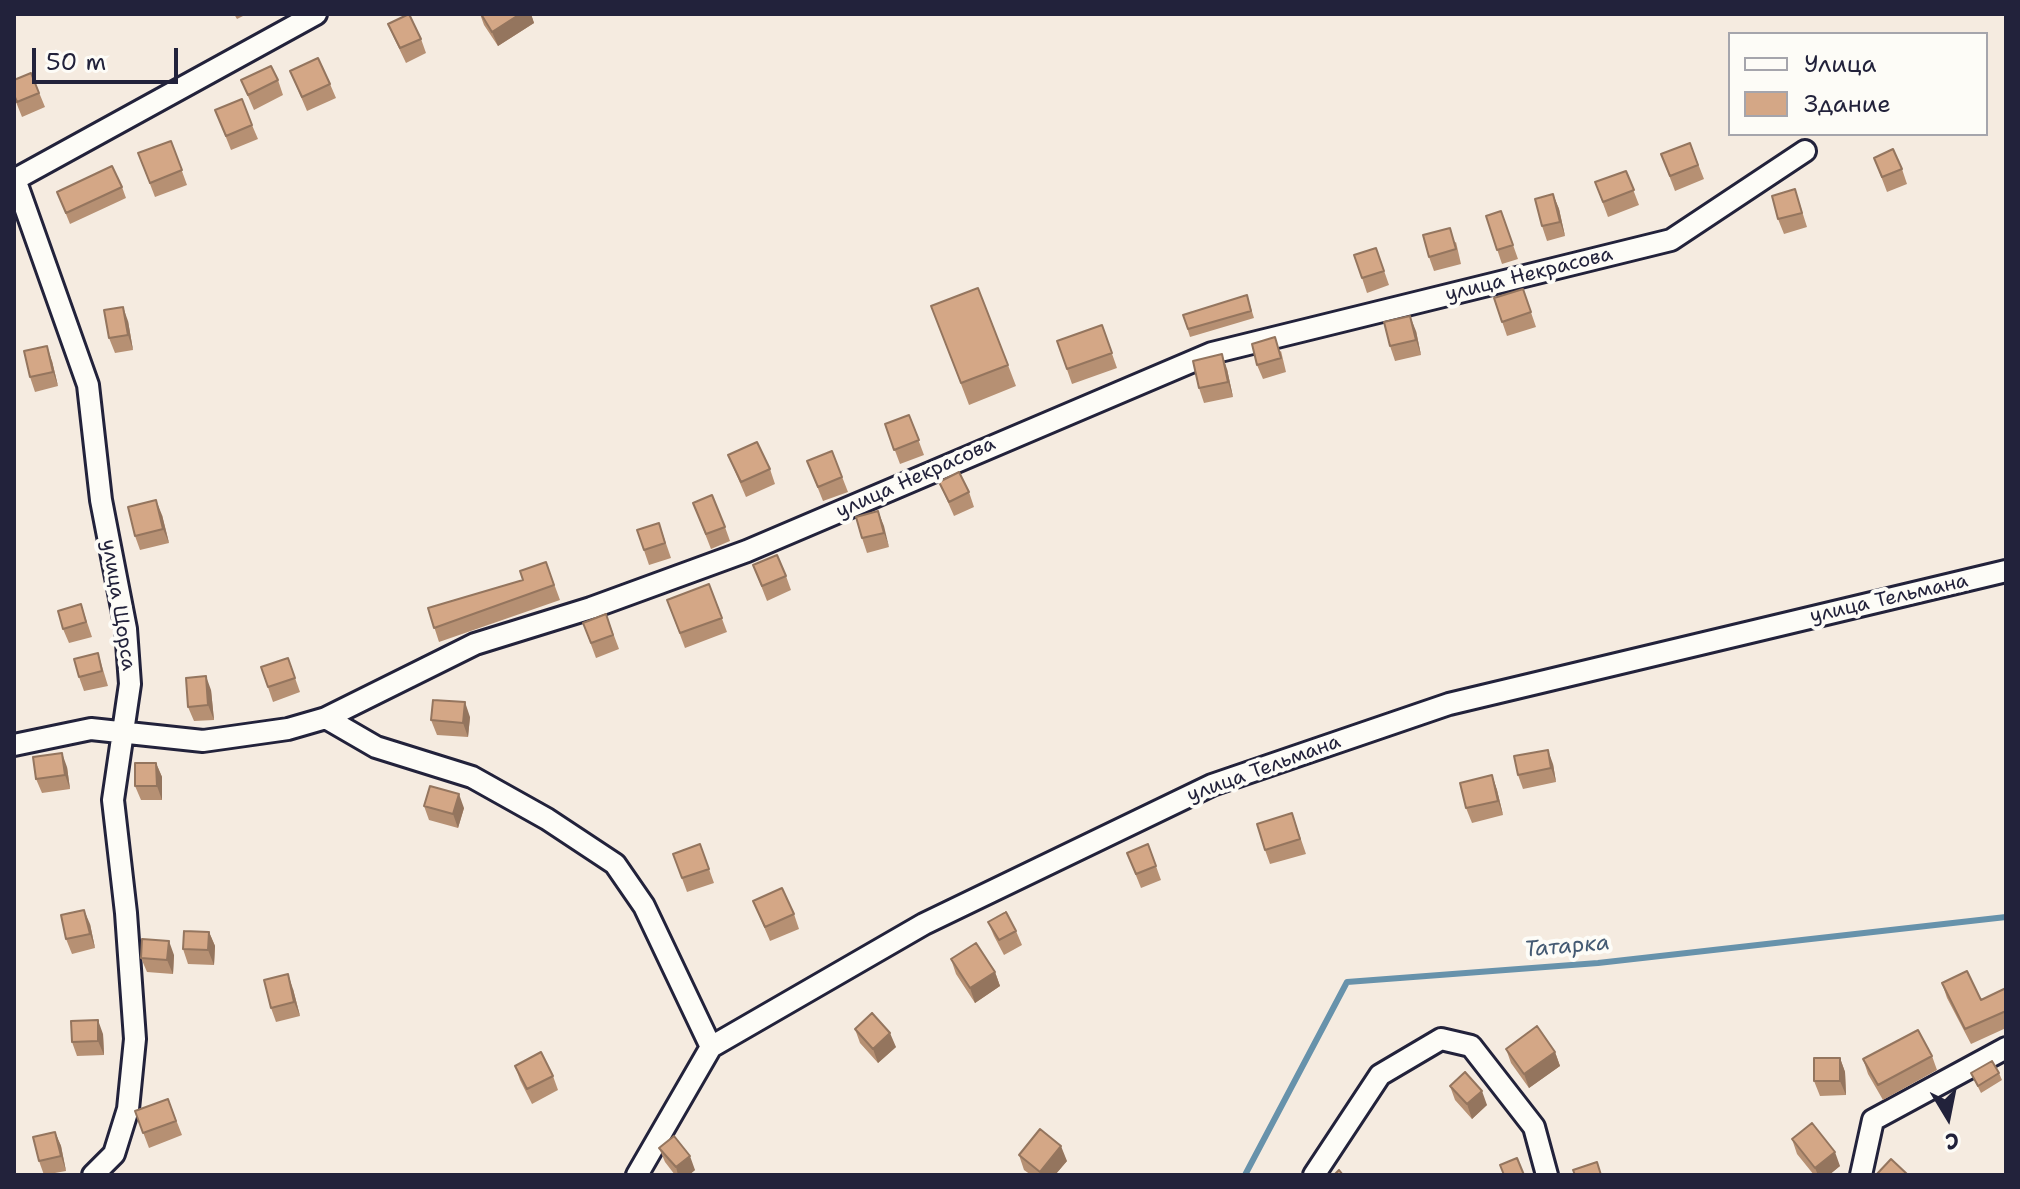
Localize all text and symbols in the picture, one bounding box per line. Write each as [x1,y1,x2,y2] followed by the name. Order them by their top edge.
[36,32,182,82] scale bar
[1728,32,1988,136] legend
[46,46,106,78] text: 50 m
[1804,48,1877,80] text: Улица
[1804,88,1891,120] text: Здание
[1443,243,1615,307] street label: улица Некрасова
[833,432,999,524] street label: улица Некрасова
[96,538,140,672] street label: улица Щорса
[1808,569,1970,629] street label: улица Тельмана
[1184,730,1344,808] street label: улица Тельмана
[1523,930,1611,964] water label: Татарка
[1908,1077,1988,1157] north arrow
[1943,1126,1961,1157] text: С

